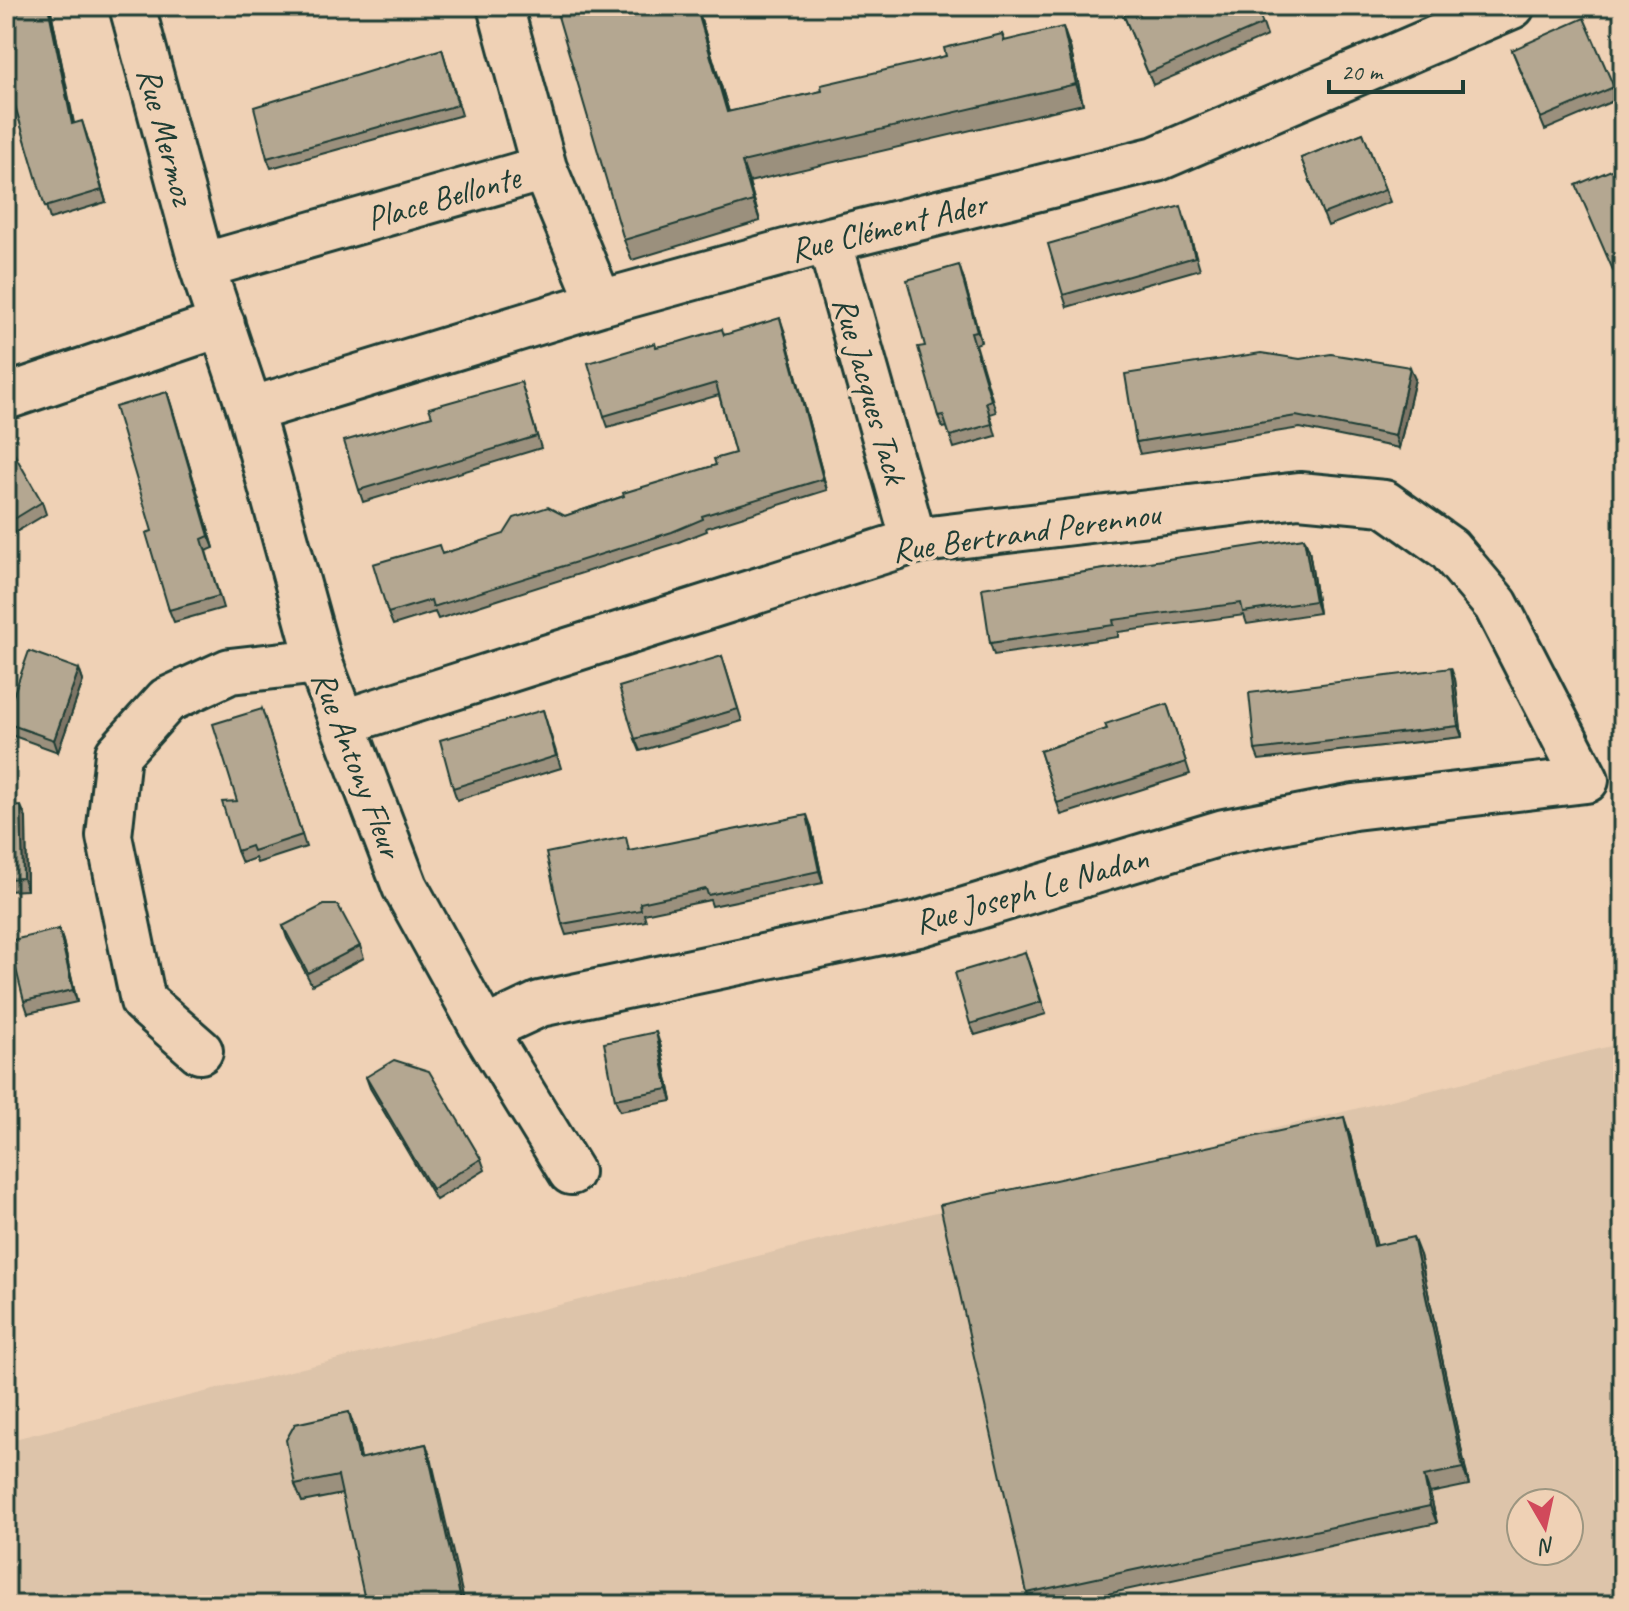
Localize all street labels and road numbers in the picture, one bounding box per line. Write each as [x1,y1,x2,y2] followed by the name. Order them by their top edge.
[128,63,206,212] street label: Rue Mermoz
[362,155,527,240] street label: Place Bellonte
[785,181,993,272] street label: Rue Clément Ader
[823,292,918,491] street label: Rue Jacques Tack
[889,491,1165,572] street label: Rue Bertrand Perennou
[302,665,414,866] street label: Rue Antony Fleur
[909,835,1154,943] street label: Rue Joseph Le Nadan

